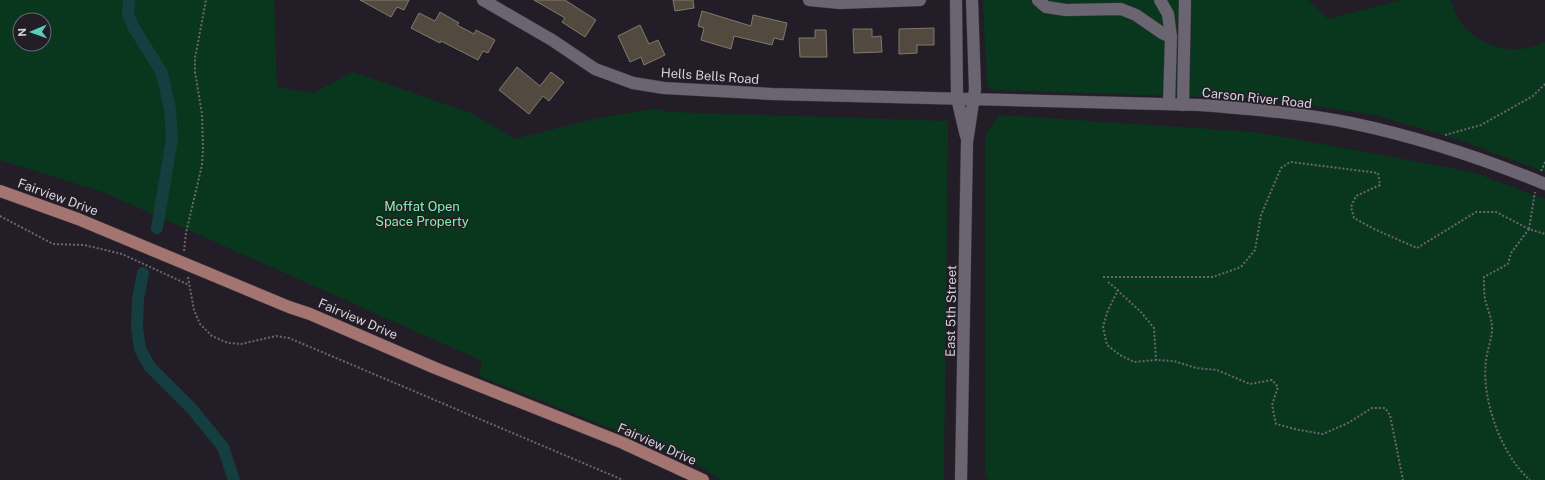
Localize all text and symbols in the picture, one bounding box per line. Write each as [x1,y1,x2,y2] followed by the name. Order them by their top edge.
[12,12,52,52] north arrow
[16,28,28,37] text: N
[660,65,760,87] street label: Hells Bells Road
[1201,85,1313,111] street label: Carson River Road
[16,175,100,219] street label: Fairview Drive
[375,199,469,229] park label: Moffat Open Space Property
[943,265,959,357] street label: East 5th Street
[316,296,400,342] street label: Fairview Drive
[615,420,699,468] street label: Fairview Drive

